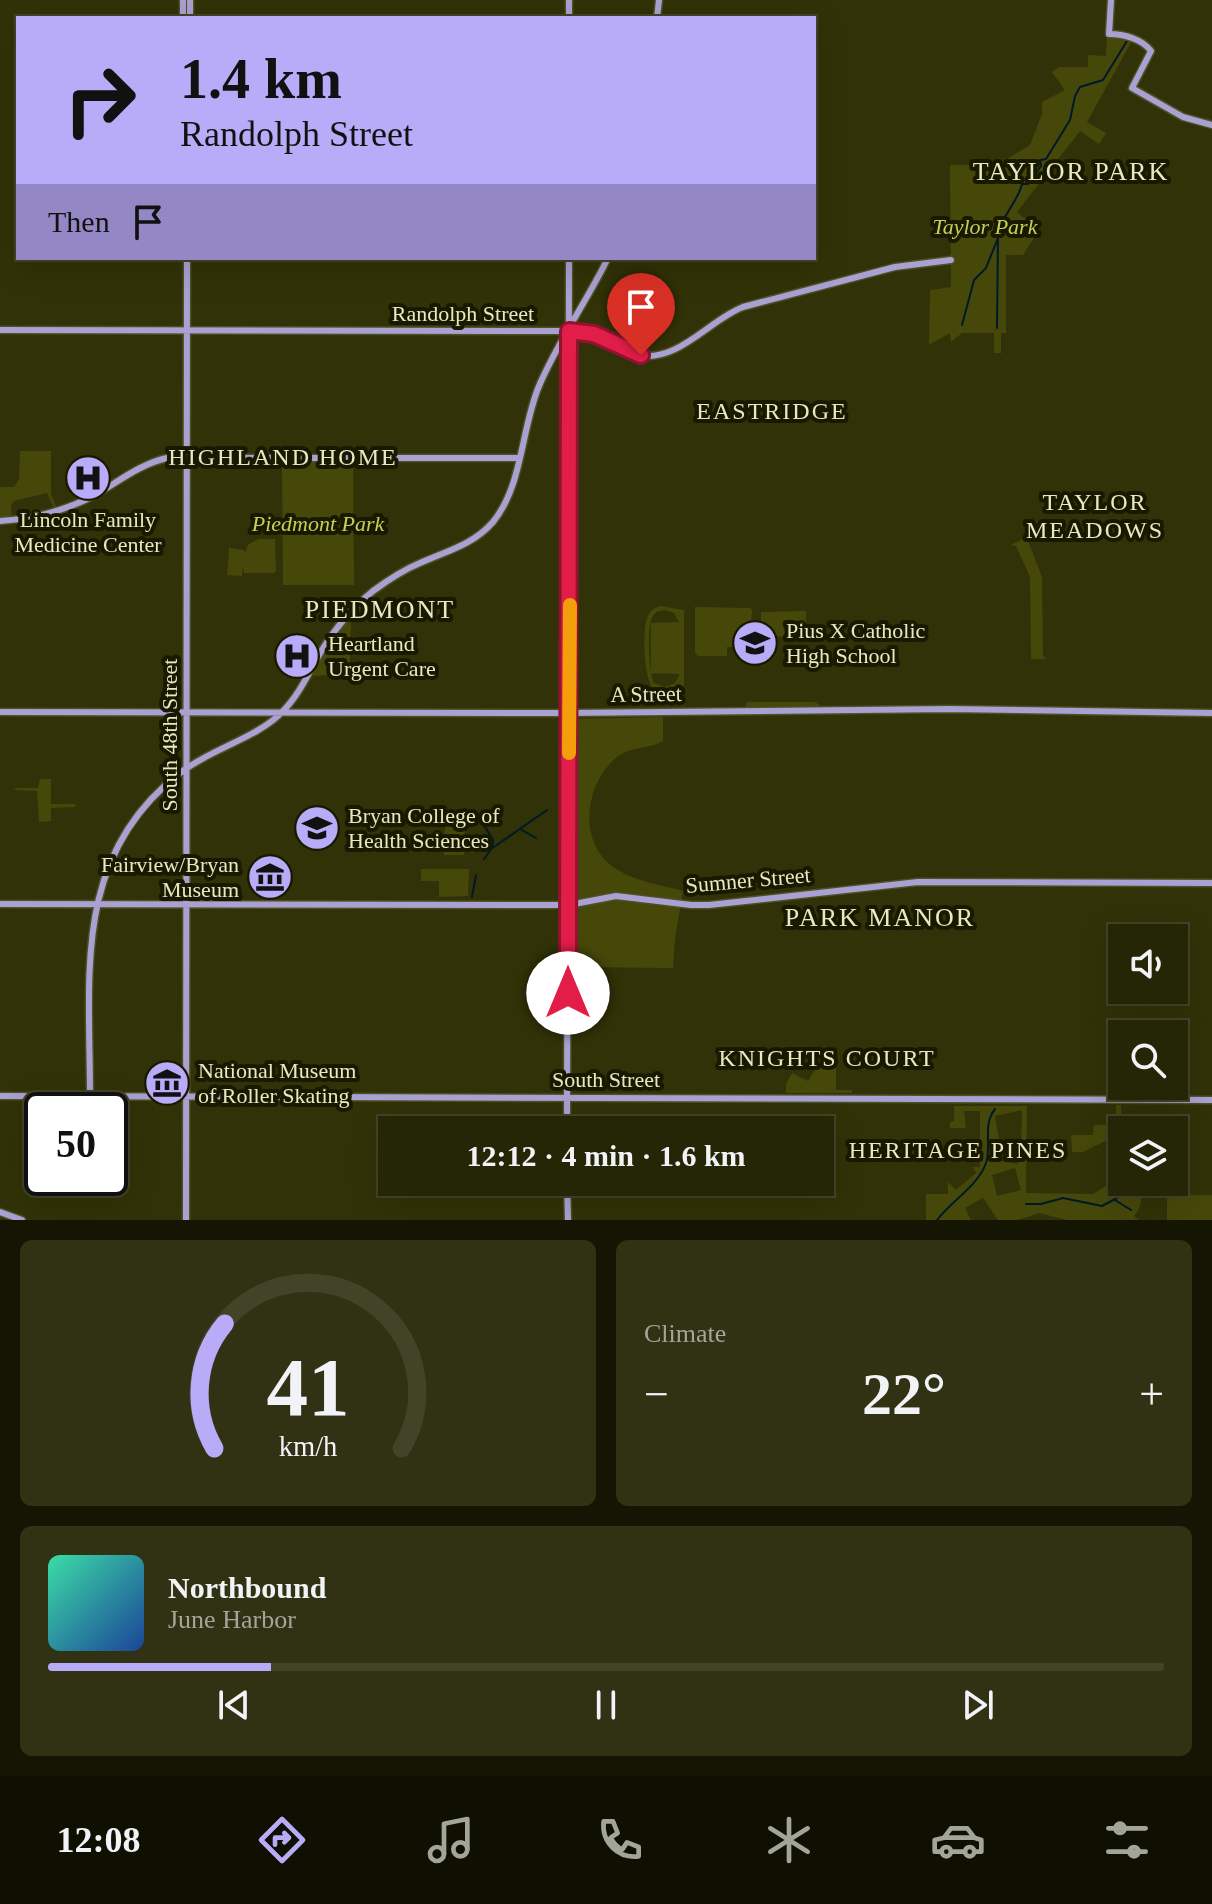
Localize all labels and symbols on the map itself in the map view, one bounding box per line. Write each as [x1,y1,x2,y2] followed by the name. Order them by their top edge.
[973,157,1169,186] district label: TAYLOR PARK
[933,214,1039,239] park label: Taylor Park
[607,273,675,355] pin
[392,301,534,326] street label: Randolph Street
[696,398,848,424] district label: EASTRIDGE
[168,444,398,470] district label: HIGHLAND HOME
[64,454,112,502] hospital icon: Lincoln Family Medicine Center
[1026,489,1164,543] district label: TAYLOR MEADOWS
[14,507,162,557] place label: Lincoln Family Medicine Center
[251,511,386,536] park label: Piedmont Park
[305,595,455,624] district label: PIEDMONT
[786,618,926,668] place label: Pius X Catholic High School
[731,619,779,667] school or university icon: Pius X Catholic High School
[328,631,436,681] place label: Heartland Urgent Care
[273,632,321,680] hospital icon: Heartland Urgent Care
[157,659,182,811] street label: South 48th Street
[610,681,682,707] street label: A Street
[348,803,500,853] place label: Bryan College of Health Sciences
[293,804,341,852] school or university icon: Bryan College of Health Sciences
[101,852,239,902] place label: Fairview/Bryan Museum
[246,853,294,901] museum icon: Fairview/Bryan Museum
[685,862,811,898] street label: Sumner Street
[785,903,975,932] district label: PARK MANOR
[526,951,610,1035] position arrow
[718,1045,936,1071] district label: KNIGHTS COURT
[198,1058,356,1108] place label: National Museum of Roller Skating
[143,1059,191,1107] museum icon: National Museum of Roller Skating
[552,1067,660,1092] street label: South Street
[24,1092,128,1196] speed limit sign: 50
[849,1137,1067,1163] district label: HERITAGE PINES

